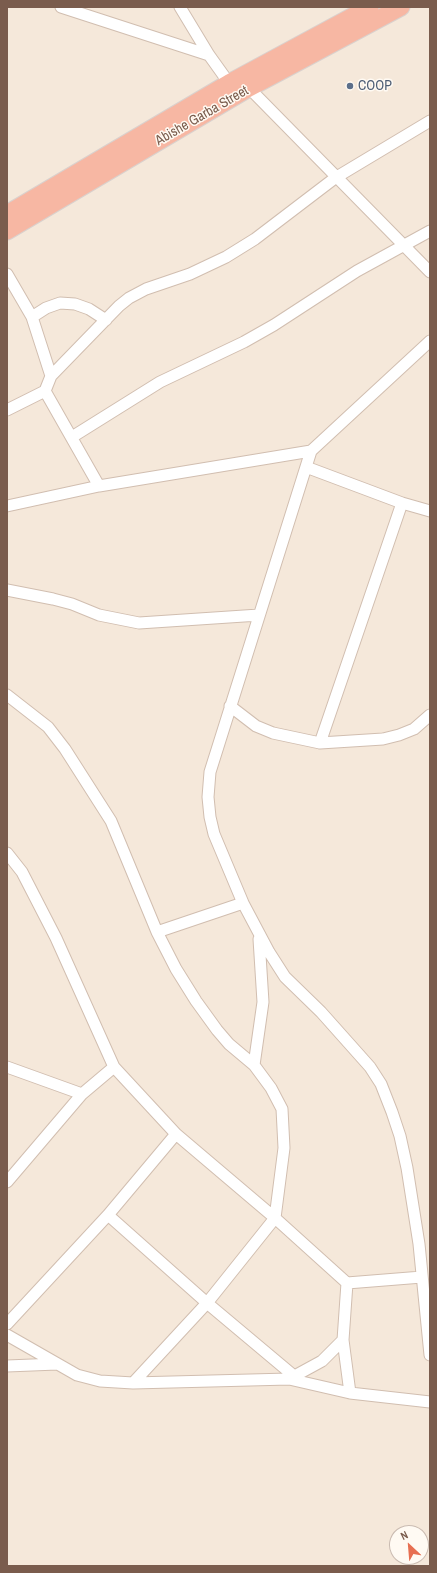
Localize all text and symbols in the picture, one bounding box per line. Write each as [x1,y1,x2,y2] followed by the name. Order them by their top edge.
[358,78,392,94] place label: COOP
[345,81,355,91] marker: COOP
[152,83,252,149] street label: Abishe Garba Street
[389,1525,429,1565] north arrow
[398,1527,410,1543] text: N

